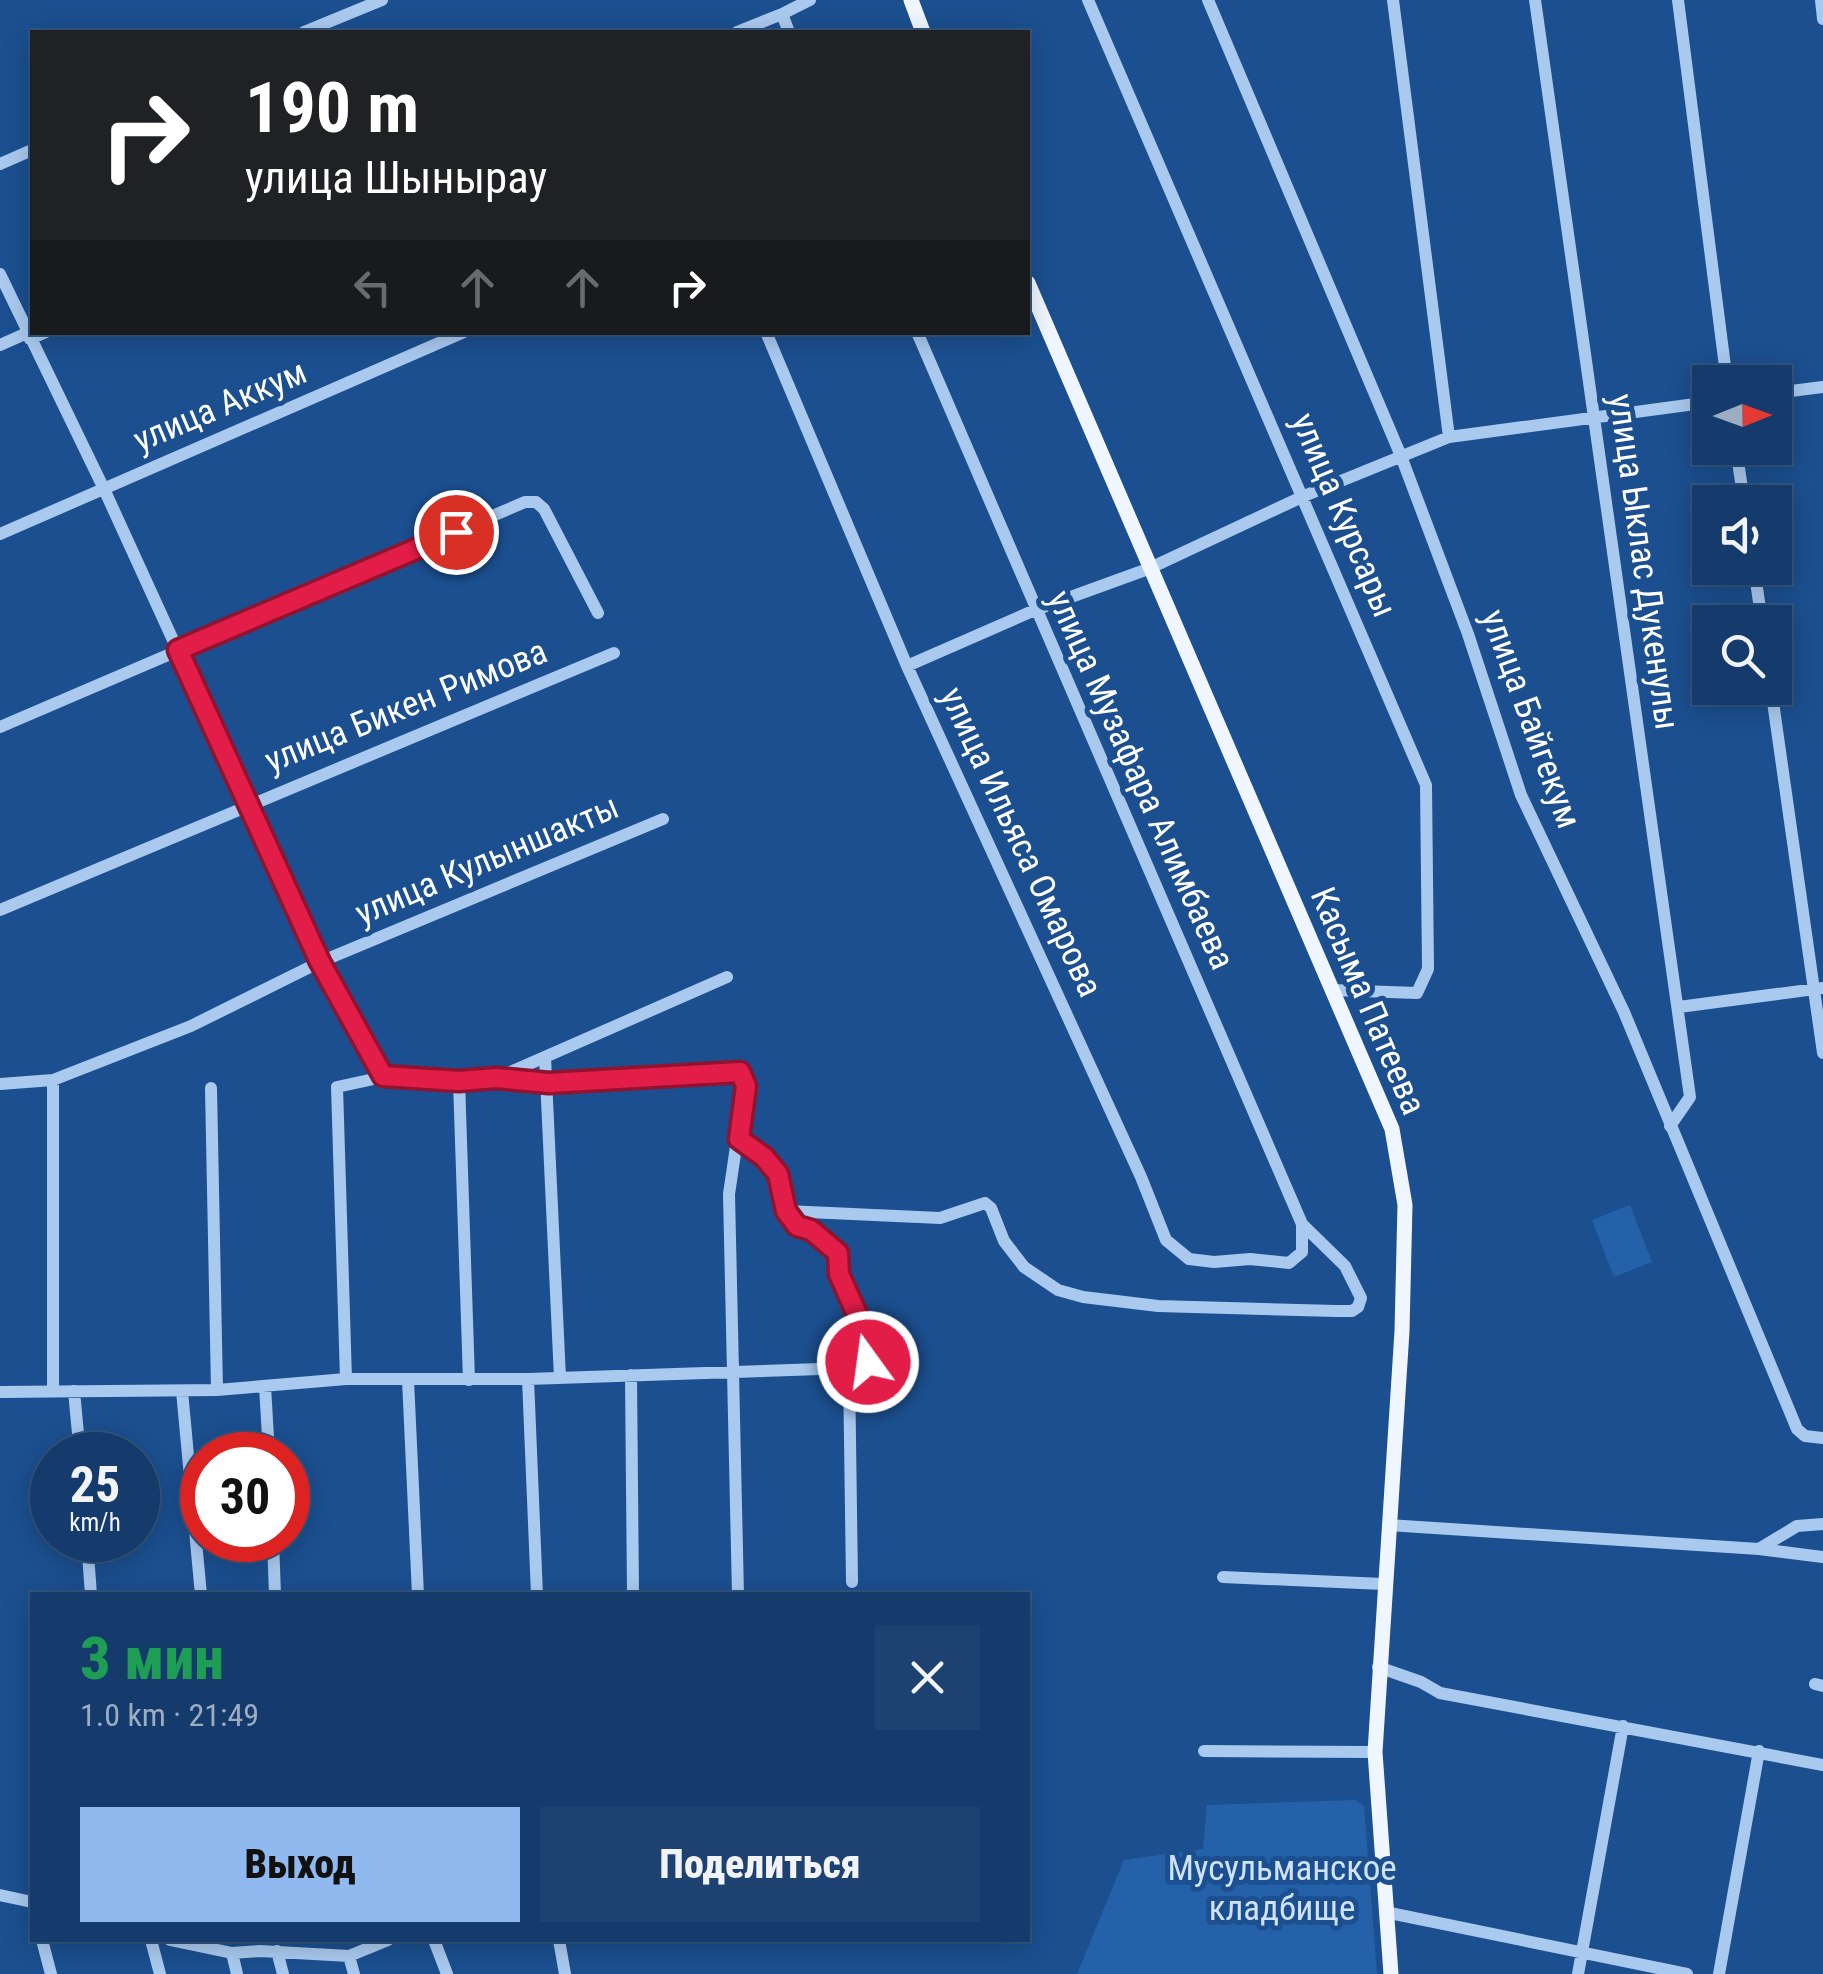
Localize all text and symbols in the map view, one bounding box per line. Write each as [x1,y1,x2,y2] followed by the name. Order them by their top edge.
[245,67,419,149] text: 190 m
[80,70,210,200] icon: right
[245,151,547,204] text: улица Шынырау
[345,260,400,315] icon: left
[450,260,505,315] icon: ahead
[555,260,610,315] icon: ahead
[660,260,715,315] icon: right
[127,351,313,461] street label: улица Аккум
[1692,365,1792,465] north arrow
[1692,365,1792,705] map controls
[1600,391,1688,733] street label: улица Ыклас Дукенулы
[1283,407,1405,623] street label: улица Курсары
[1692,485,1792,585] button: sound
[414,490,499,575] pin
[429,505,484,560] icon: arrive
[1039,584,1243,976] street label: улица Музафара Алимбаева
[1472,604,1590,834] street label: улица Байгекум
[1692,605,1792,705] button: search
[259,631,553,781] street label: улица Бикен Римова
[931,681,1111,1003] street label: улица Ильяса Омарова
[349,786,625,934] street label: улица Кулыншакты
[1302,881,1434,1121] street label: Касыма Патеева
[816,1310,920,1414] position arrow
[180,1432,310,1562] speed limit sign: 30
[70,1456,120,1514] text: 25
[69,1508,121,1537] text: km/h
[80,1623,224,1694] text: 3 мин
[875,1625,980,1730] button: close
[80,1696,259,1734] text: 1.0 km · 21:49
[80,1807,520,1922] button: Выход
[540,1807,980,1922] button: Поделиться
[1167,1848,1397,1929] park label: Мусульманское кладбище

